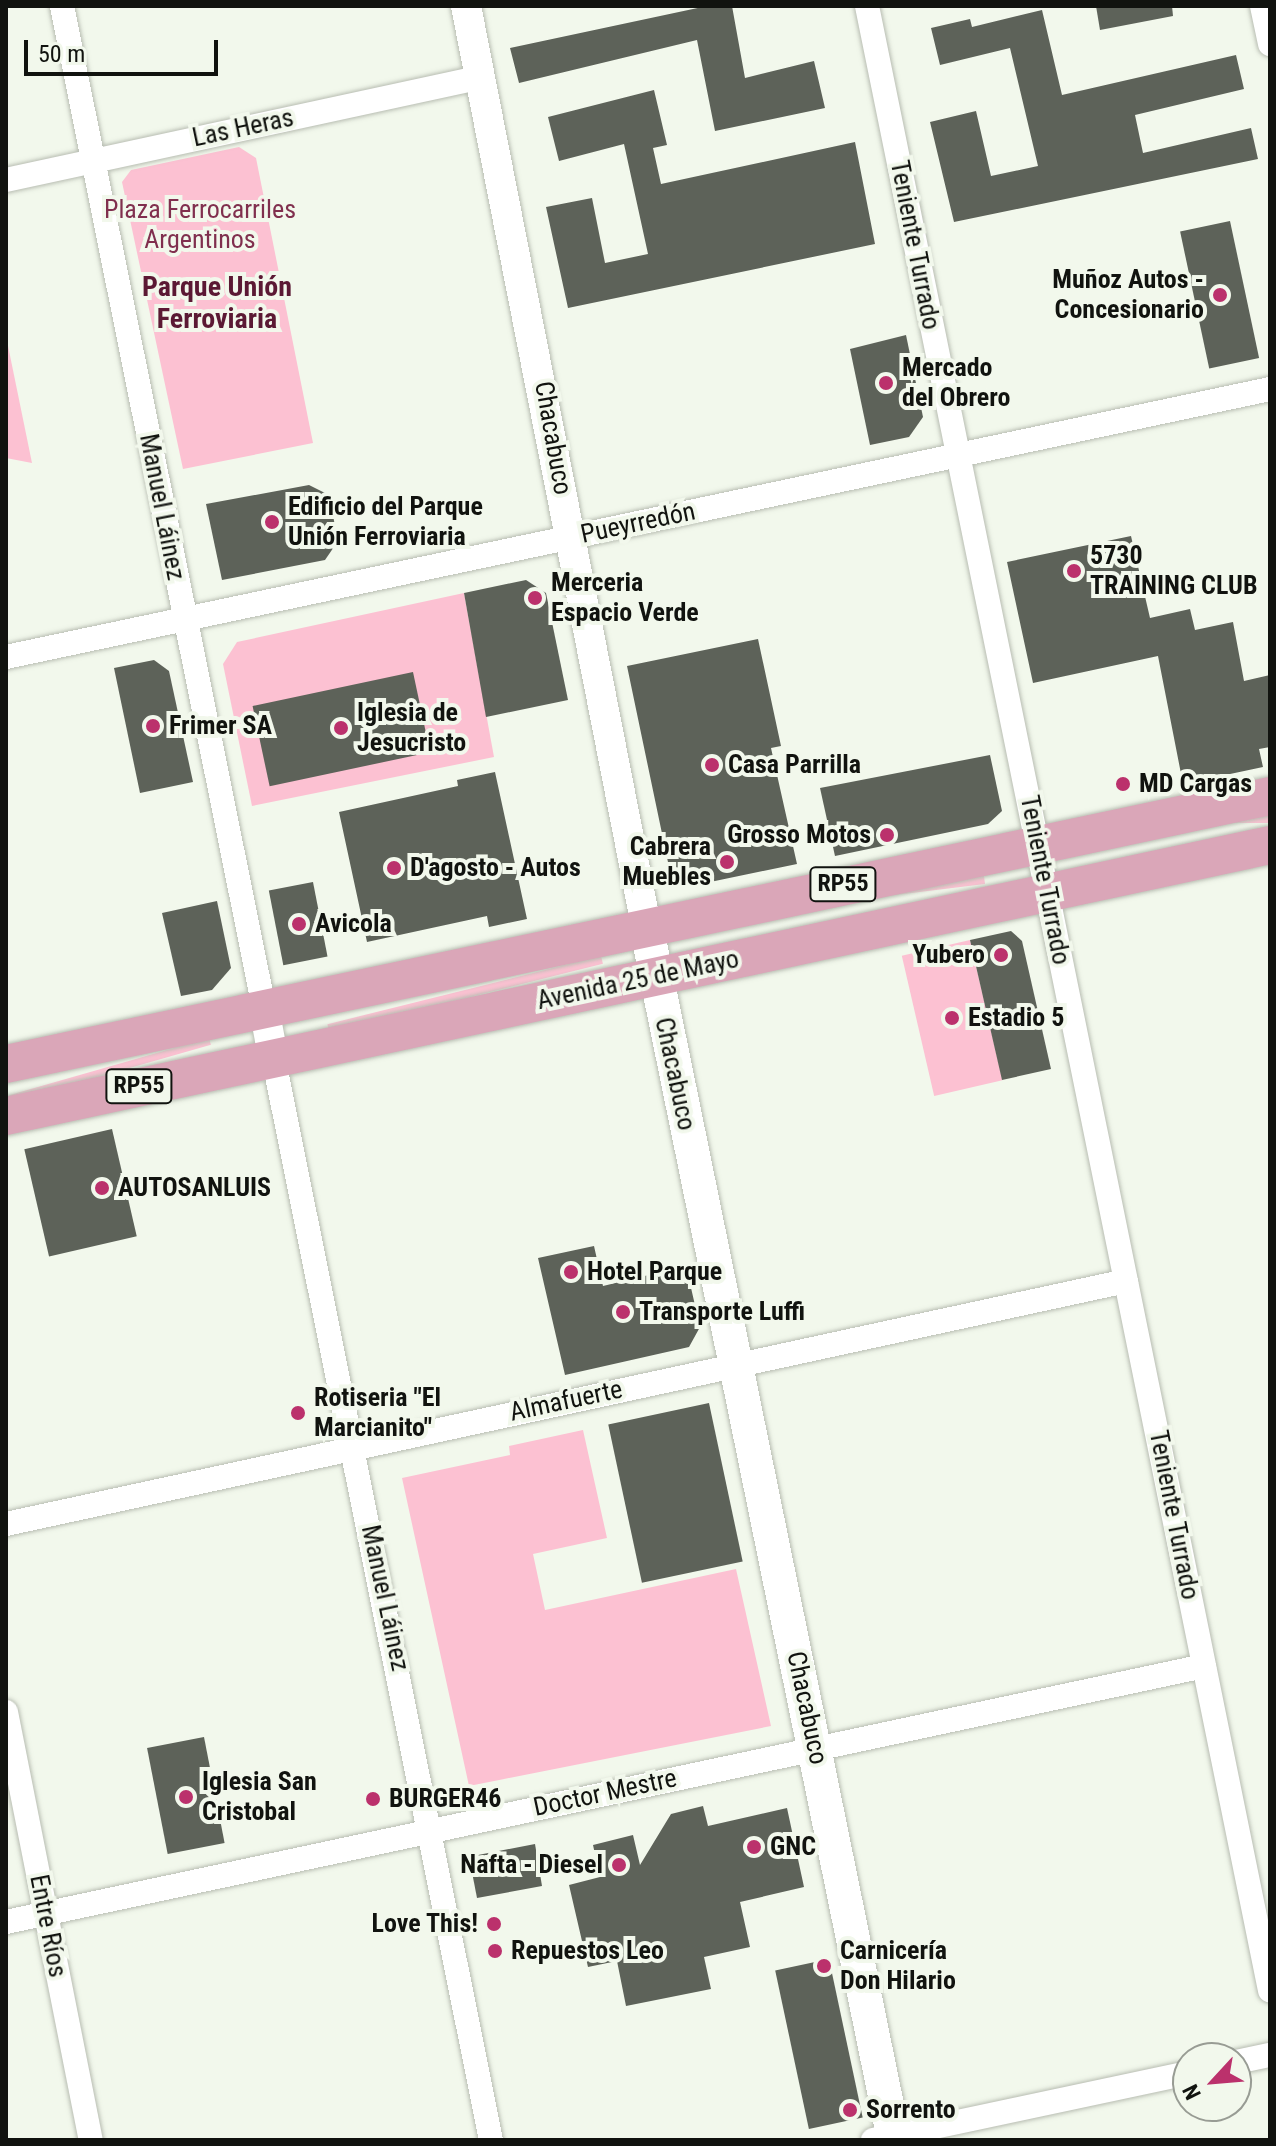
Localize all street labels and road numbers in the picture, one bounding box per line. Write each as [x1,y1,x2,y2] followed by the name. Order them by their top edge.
[190,102,296,154] street label: Las Heras
[883,157,947,333] street label: Teniente Turrado
[528,379,578,497] street label: Chacabuco
[133,431,191,583] street label: Manuel Láinez
[578,496,698,550] street label: Pueyrredón
[1013,792,1077,968] street label: Teniente Turrado
[809,864,877,904] road number: RP55
[534,943,742,1017] street label: Avenida 25 de Mayo
[648,1015,702,1133] street label: Chacabuco
[105,1066,173,1106] road number: RP55
[507,1374,625,1428] street label: Almafuerte
[1142,1427,1206,1603] street label: Teniente Turrado
[354,1522,416,1674] street label: Manuel Láinez
[780,1649,834,1767] street label: Chacabuco
[531,1763,679,1823] street label: Doctor Mestre
[23,1872,73,1980] street label: Entre Ríos

